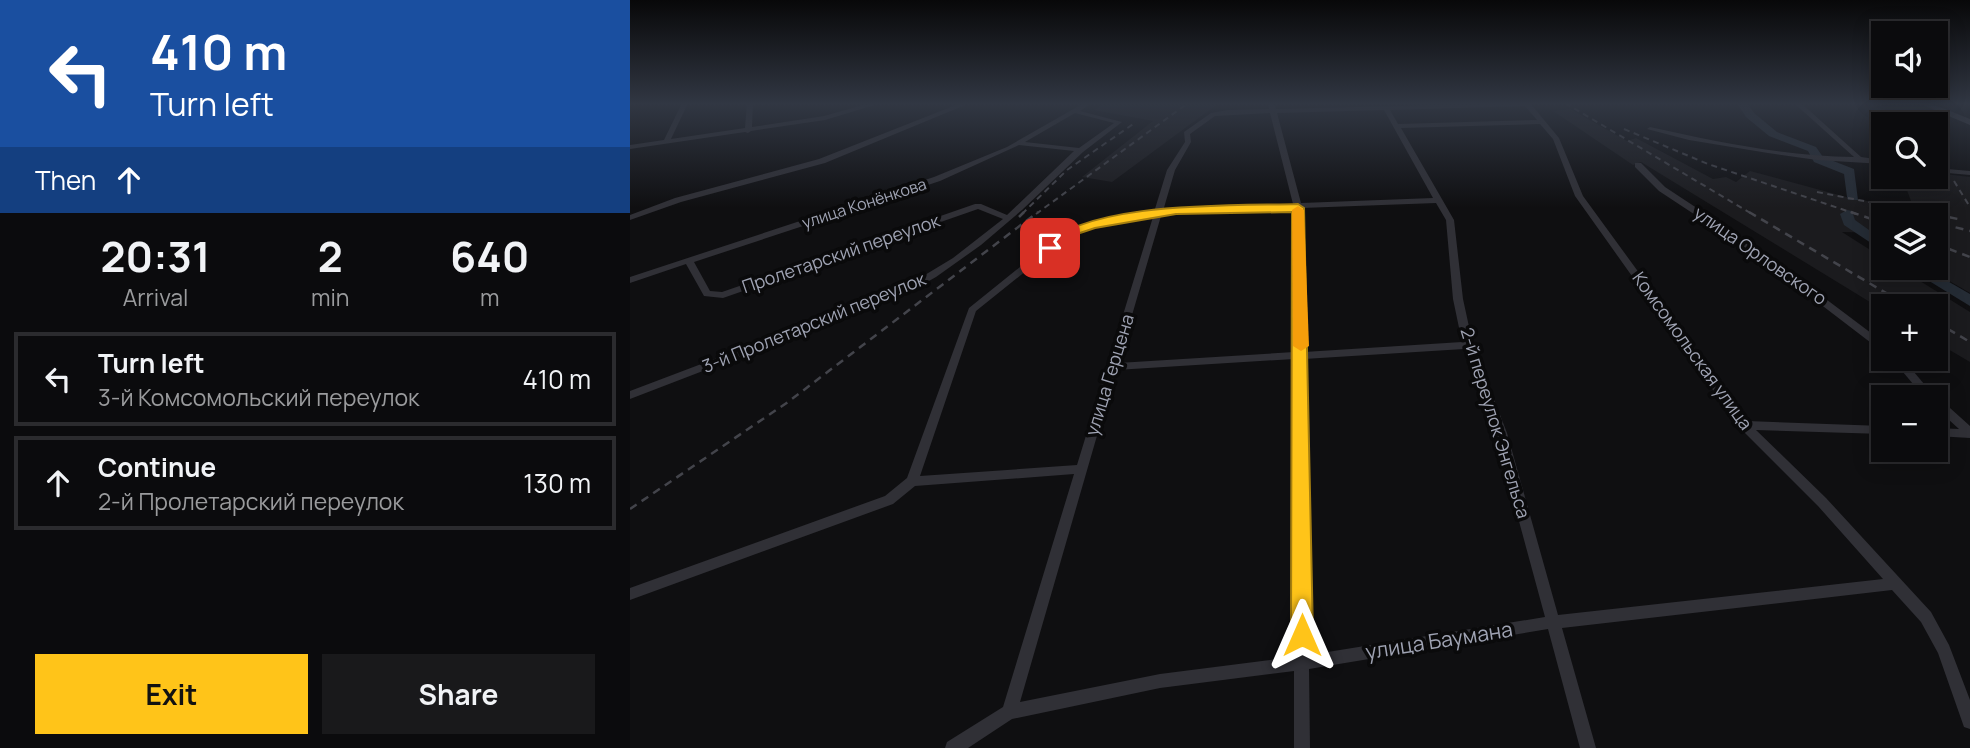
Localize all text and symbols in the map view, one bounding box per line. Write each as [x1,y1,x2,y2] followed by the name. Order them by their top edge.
[150,18,287,85] text: 410 m
[1871,21,1948,462] map controls
[1871,21,1948,98] button: sound
[35,28,126,119] icon: left
[150,82,274,126] text: Turn left
[1871,112,1948,189] button: search
[110,161,148,199] icon: ahead
[35,162,96,198] text: Then
[799,173,929,233] street label: улица Конёнкова
[1689,200,1832,310] street label: улица Орловского
[1871,203,1948,280] button: layers
[739,208,944,298] street label: Пролетарский переулок
[1020,218,1080,278] pin
[101,227,210,285] text: 20:31
[318,227,343,285] text: 2
[450,227,529,285] text: 640
[1031,229,1069,267] icon: arrive
[698,266,930,378] street label: 3-й Пролетарский переулок
[1627,267,1758,434] street label: Комсомольская улица
[123,281,188,313] text: Arrival
[311,281,350,313] text: min
[480,281,500,313] text: m
[1871,294,1948,371] button: +
[1079,311,1139,439] street label: улица Герцена
[1456,324,1536,521] street label: 2-й переулок Энгельса
[98,345,205,381] text: Turn left
[39,360,77,398] icon: left
[522,361,591,397] text: 410 m
[98,381,420,413] text: 3-й Комсомольский переулок
[1871,385,1948,462] button: −
[98,449,216,485] text: Continue
[39,464,77,502] icon: ahead
[523,465,591,501] text: 130 m
[98,485,404,517] text: 2-й Пролетарский переулок
[1265,598,1339,672] position arrow
[1363,615,1514,665] street label: улица Баумана
[35,654,308,734] button: Exit
[322,654,595,734] button: Share

